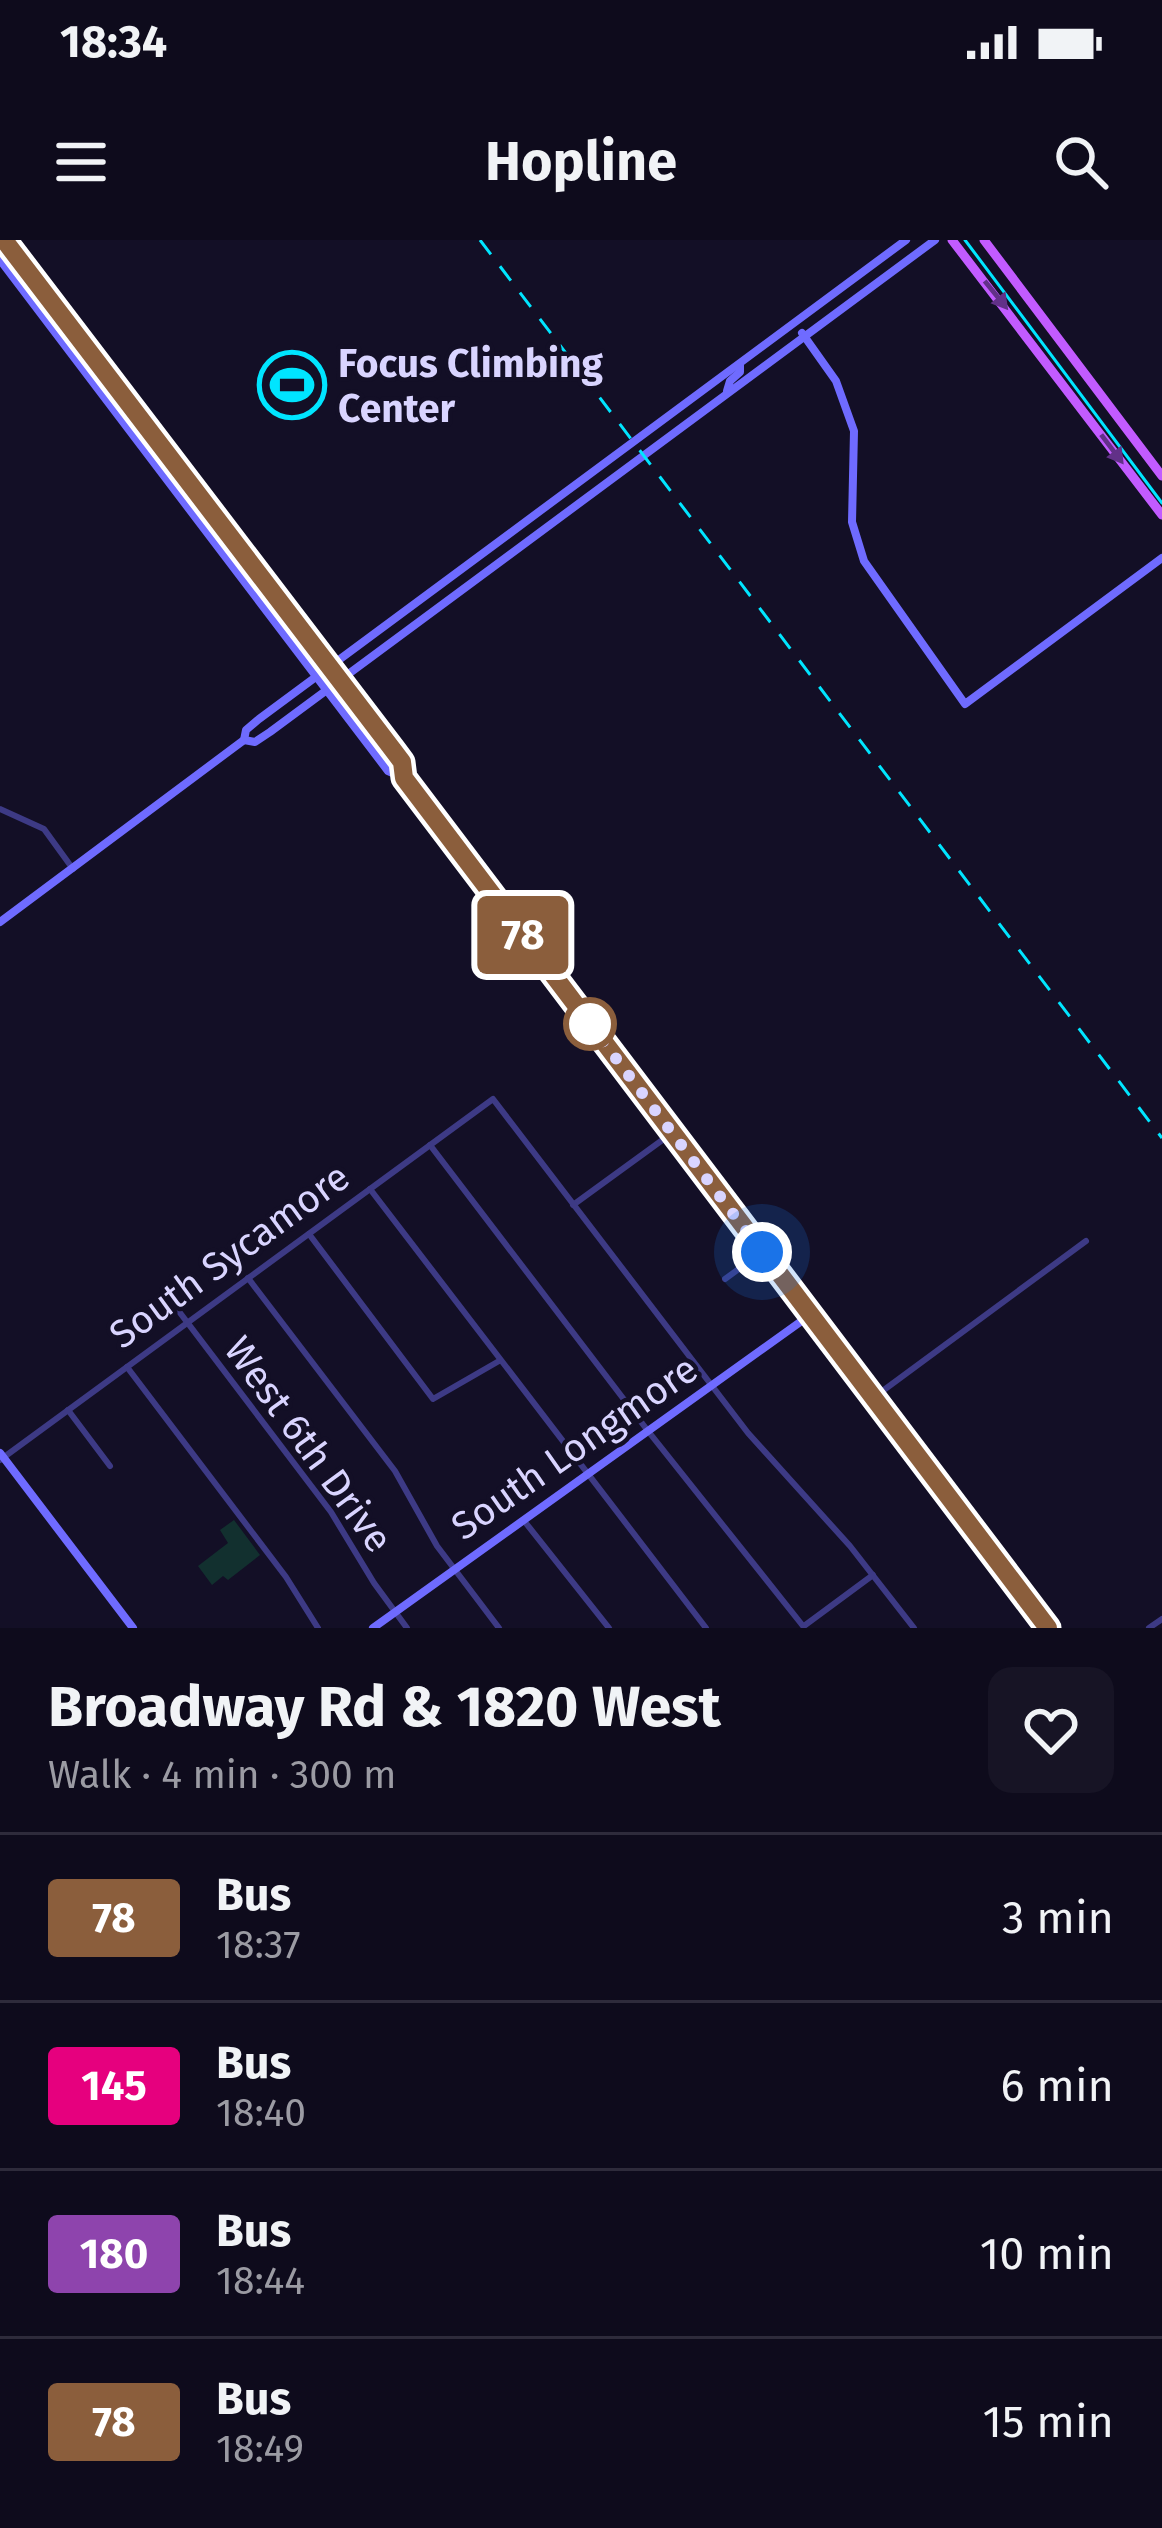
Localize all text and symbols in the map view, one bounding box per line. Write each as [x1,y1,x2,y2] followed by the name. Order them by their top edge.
[60,15,167,69] text: 18:34
[48,129,114,195] icon: menu
[1048,129,1114,195] icon: search
[485,130,677,194] text: Hopline
[982,280,1008,310] one-way arrow
[338,341,603,432] place label: Focus Climbing Center
[257,350,327,420] sports icon: Focus Climbing Center
[1099,433,1124,465] one-way arrow
[469,896,577,974] line badge: 78
[501,910,545,960] text: 78
[565,999,615,1049] unlabelled marker
[101,1154,358,1358] street label: South Sycamore
[732,1222,792,1282] your location
[215,1328,402,1561] street label: West 6th Drive
[443,1346,706,1550] street label: South Longmore
[988,1667,1114,1793] button: heart
[48,1673,721,1741] text: Broadway Rd & 1820 West
[48,1752,396,1798] text: Walk · 4 min · 300 m
[216,1868,291,1922] text: Bus
[1002,1891,1114,1945] text: 3 min
[92,1893,136,1943] text: 78
[216,1922,301,1968] text: 18:37
[216,2036,291,2090] text: Bus
[1000,2059,1114,2113] text: 6 min
[81,2061,147,2111] text: 145
[216,2090,306,2136] text: 18:40
[216,2204,291,2258] text: Bus
[980,2227,1114,2281] text: 10 min
[80,2229,148,2279] text: 180
[216,2258,305,2304] text: 18:44
[216,2372,291,2426] text: Bus
[982,2395,1114,2449] text: 15 min
[92,2397,136,2447] text: 78
[216,2426,304,2472] text: 18:49

